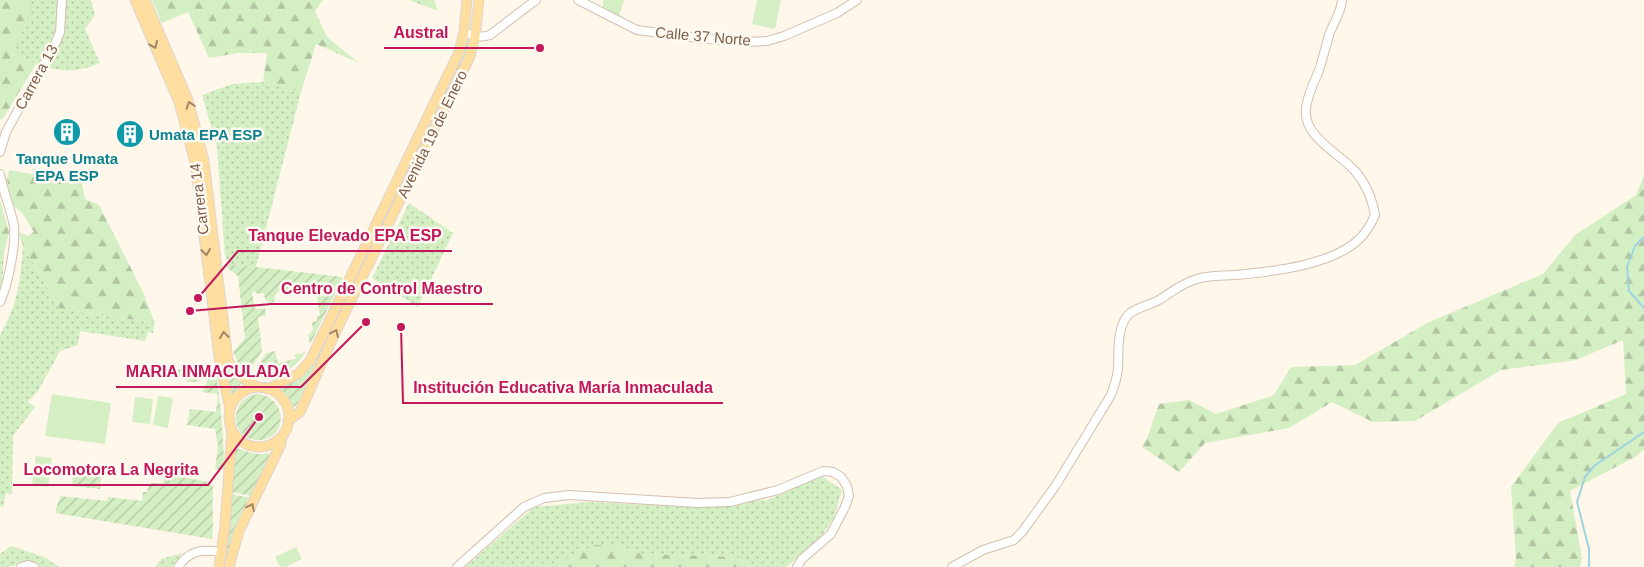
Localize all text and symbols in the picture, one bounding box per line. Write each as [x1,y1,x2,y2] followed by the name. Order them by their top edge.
[384,17,459,48] callout: Austral
[654,23,752,49] street label: Calle 37 Norte
[393,24,449,41] text: Austral
[148,40,159,49] one-way arrow
[11,42,61,112] street label: Carrera 13
[394,67,470,201] street label: Avenida 19 de Enero
[186,101,196,110] one-way arrow
[52,117,82,147] building icon: Tanque Umata EPA ESP
[115,119,145,149] building icon: Umata EPA ESP
[149,126,262,143] place label: Umata EPA ESP
[16,150,119,184] place label: Tanque Umata EPA ESP
[186,162,212,236] street label: Carrera 14
[238,220,452,251] callout: Tanque Elevado EPA ESP
[248,227,442,244] text: Tanque Elevado EPA ESP
[200,248,211,256] one-way arrow
[271,273,493,304] callout: Centro de Control Maestro
[281,280,483,297] text: Centro de Control Maestro
[329,329,340,338] one-way arrow
[219,330,230,338] one-way arrow
[116,356,301,387] callout: MARIA INMACULADA
[126,363,291,380] text: MARIA INMACULADA
[403,372,723,403] callout: Institución Educativa María Inmaculada
[413,379,713,396] text: Institución Educativa María Inmaculada
[13,454,208,485] callout: Locomotora La Negrita
[23,461,199,478] text: Locomotora La Negrita
[245,504,255,513] one-way arrow

